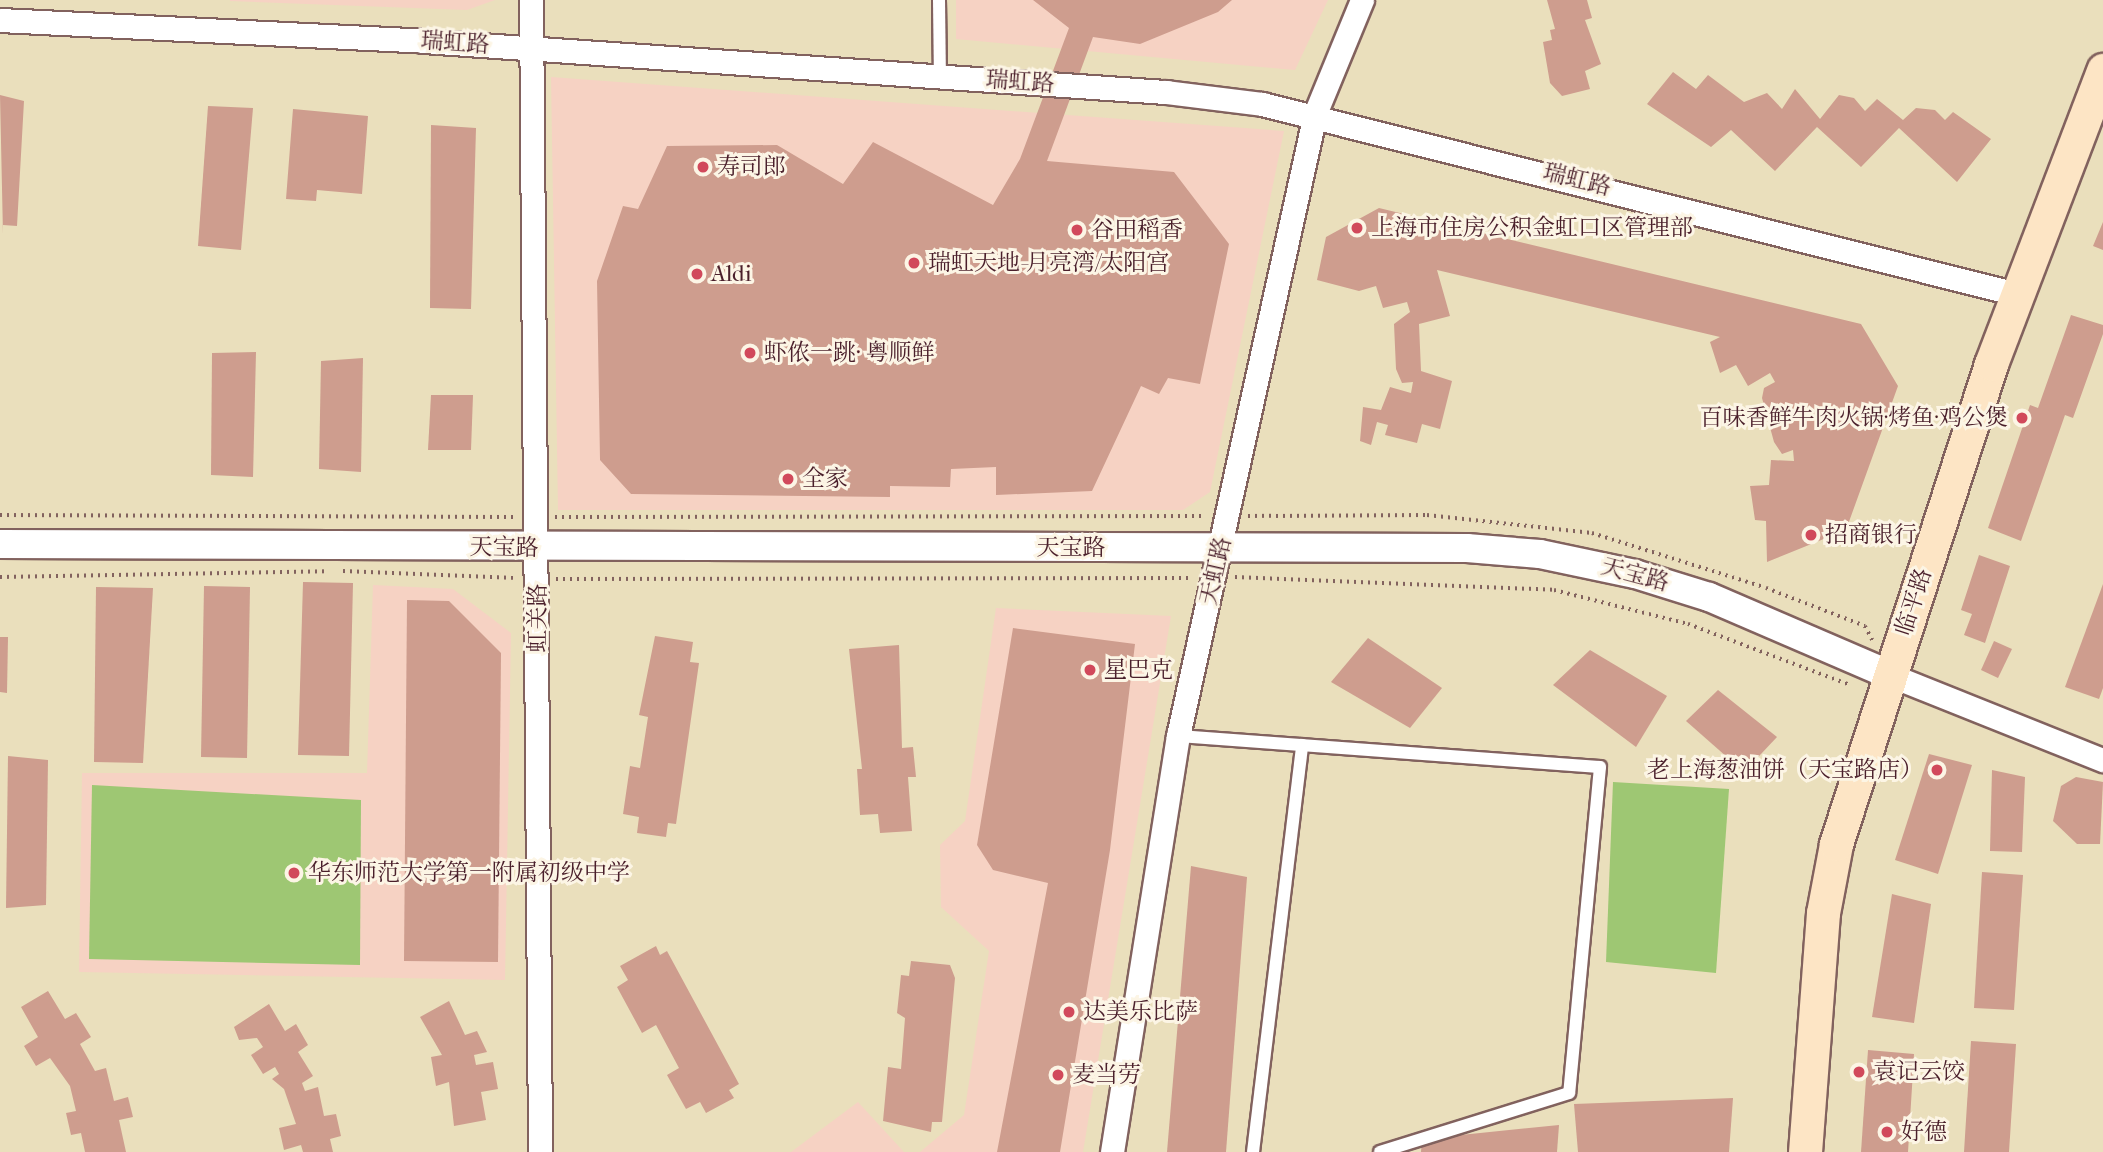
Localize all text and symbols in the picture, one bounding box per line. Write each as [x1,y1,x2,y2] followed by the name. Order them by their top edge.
[420,27,490,59] street label: 瑞虹路
[985,66,1055,98] street label: 瑞虹路
[717,153,786,181] place label: 寿司郎
[1540,158,1614,202] street label: 瑞虹路
[695,159,711,175] marker: 寿司郎
[1371,214,1693,242] place label: 上海市住房公积金虹口区管理部
[1091,216,1183,244] place label: 谷田稻香
[1349,220,1365,236] marker: 上海市住房公积金虹口区管理部
[1069,222,1085,238] marker: 谷田稻香
[928,249,1170,277] place label: 瑞虹天地-月亮湾/太阳宫
[906,255,922,271] marker: 瑞虹天地-月亮湾/太阳宫
[711,260,751,288] place label: Aldi
[689,266,705,282] marker: Aldi
[764,339,935,367] place label: 虾侬一跳· 粤顺鲜
[742,345,758,361] marker: 虾侬一跳· 粤顺鲜
[1700,404,2008,432] place label: 百味香鲜牛肉火锅·烤鱼·鸡公煲
[2014,410,2030,426] marker: 百味香鲜牛肉火锅·烤鱼·鸡公煲
[802,465,848,493] place label: 全家
[780,471,796,487] marker: 全家
[1825,521,1917,549] place label: 招商银行
[1803,527,1819,543] marker: 招商银行
[469,534,539,562] street label: 天宝路
[1037,534,1105,562] street label: 天宝路
[1195,534,1237,608] street label: 天虹路
[1598,553,1672,597] street label: 天宝路
[1890,565,1938,639] street label: 临平路
[524,584,552,652] street label: 虹关路
[1104,656,1173,684] place label: 星巴克
[1082,662,1098,678] marker: 星巴克
[1647,756,1923,784] place label: 老上海葱油饼（天宝路店）
[1929,762,1945,778] marker: 老上海葱油饼（天宝路店）
[308,859,630,887] place label: 华东师范大学第一附属初级中学
[286,865,302,881] marker: 华东师范大学第一附属初级中学
[1083,998,1198,1026] place label: 达美乐比萨
[1061,1004,1077,1020] marker: 达美乐比萨
[1873,1058,1965,1086] place label: 袁记云饺
[1072,1061,1141,1089] place label: 麦当劳
[1851,1064,1867,1080] marker: 袁记云饺
[1050,1067,1066,1083] marker: 麦当劳
[1901,1118,1947,1146] place label: 好德
[1879,1124,1895,1140] marker: 好德

